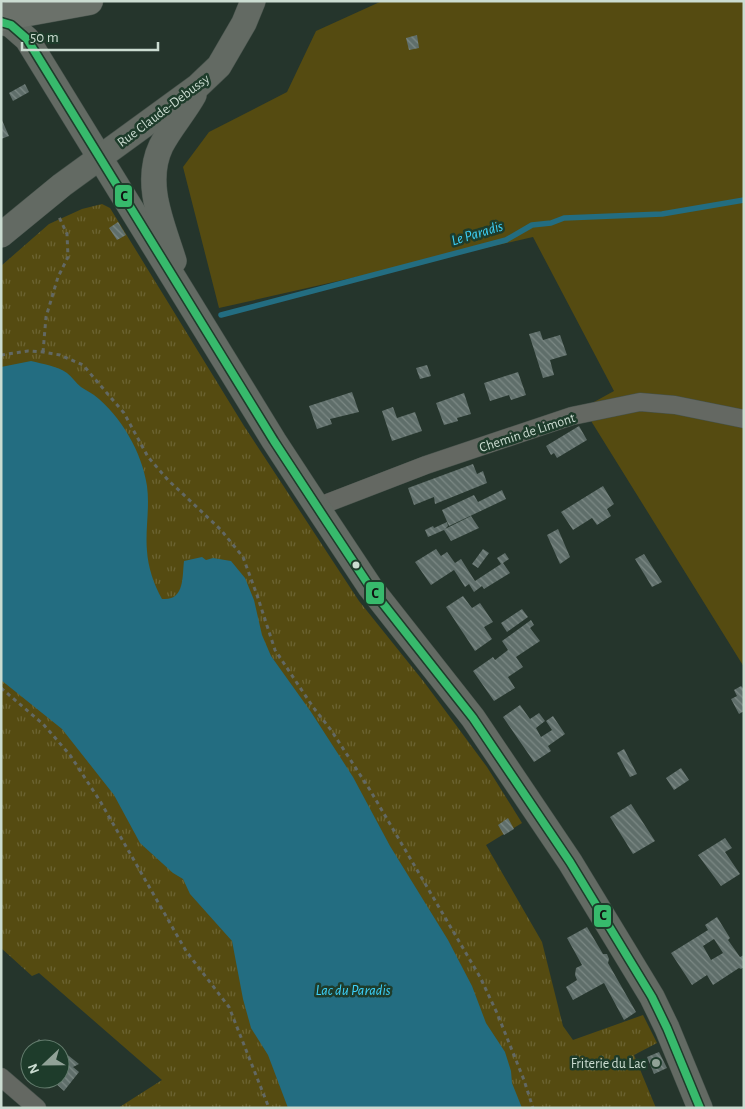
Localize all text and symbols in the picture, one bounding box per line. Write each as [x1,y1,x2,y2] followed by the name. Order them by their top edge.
[22,20,159,52] scale bar
[30,30,59,45] text: 50 m
[115,72,212,150] street label: Rue Claude-Debussy
[114,184,133,208] line badge: C
[120,190,128,204] text: C
[450,218,505,248] water label: Le Paradis
[478,411,578,455] street label: Chemin de Limont
[351,560,361,570] unlabelled marker
[365,581,385,605] line badge: C
[371,587,379,601] text: C
[593,904,612,928] line badge: C
[599,909,607,923] text: C
[315,983,391,998] water label: Lac du Paradis
[20,1039,70,1089] north arrow
[571,1057,647,1071] place label: Friterie du Lac
[650,1057,662,1069] marker: Friterie du Lac
[26,1061,42,1076] text: N

